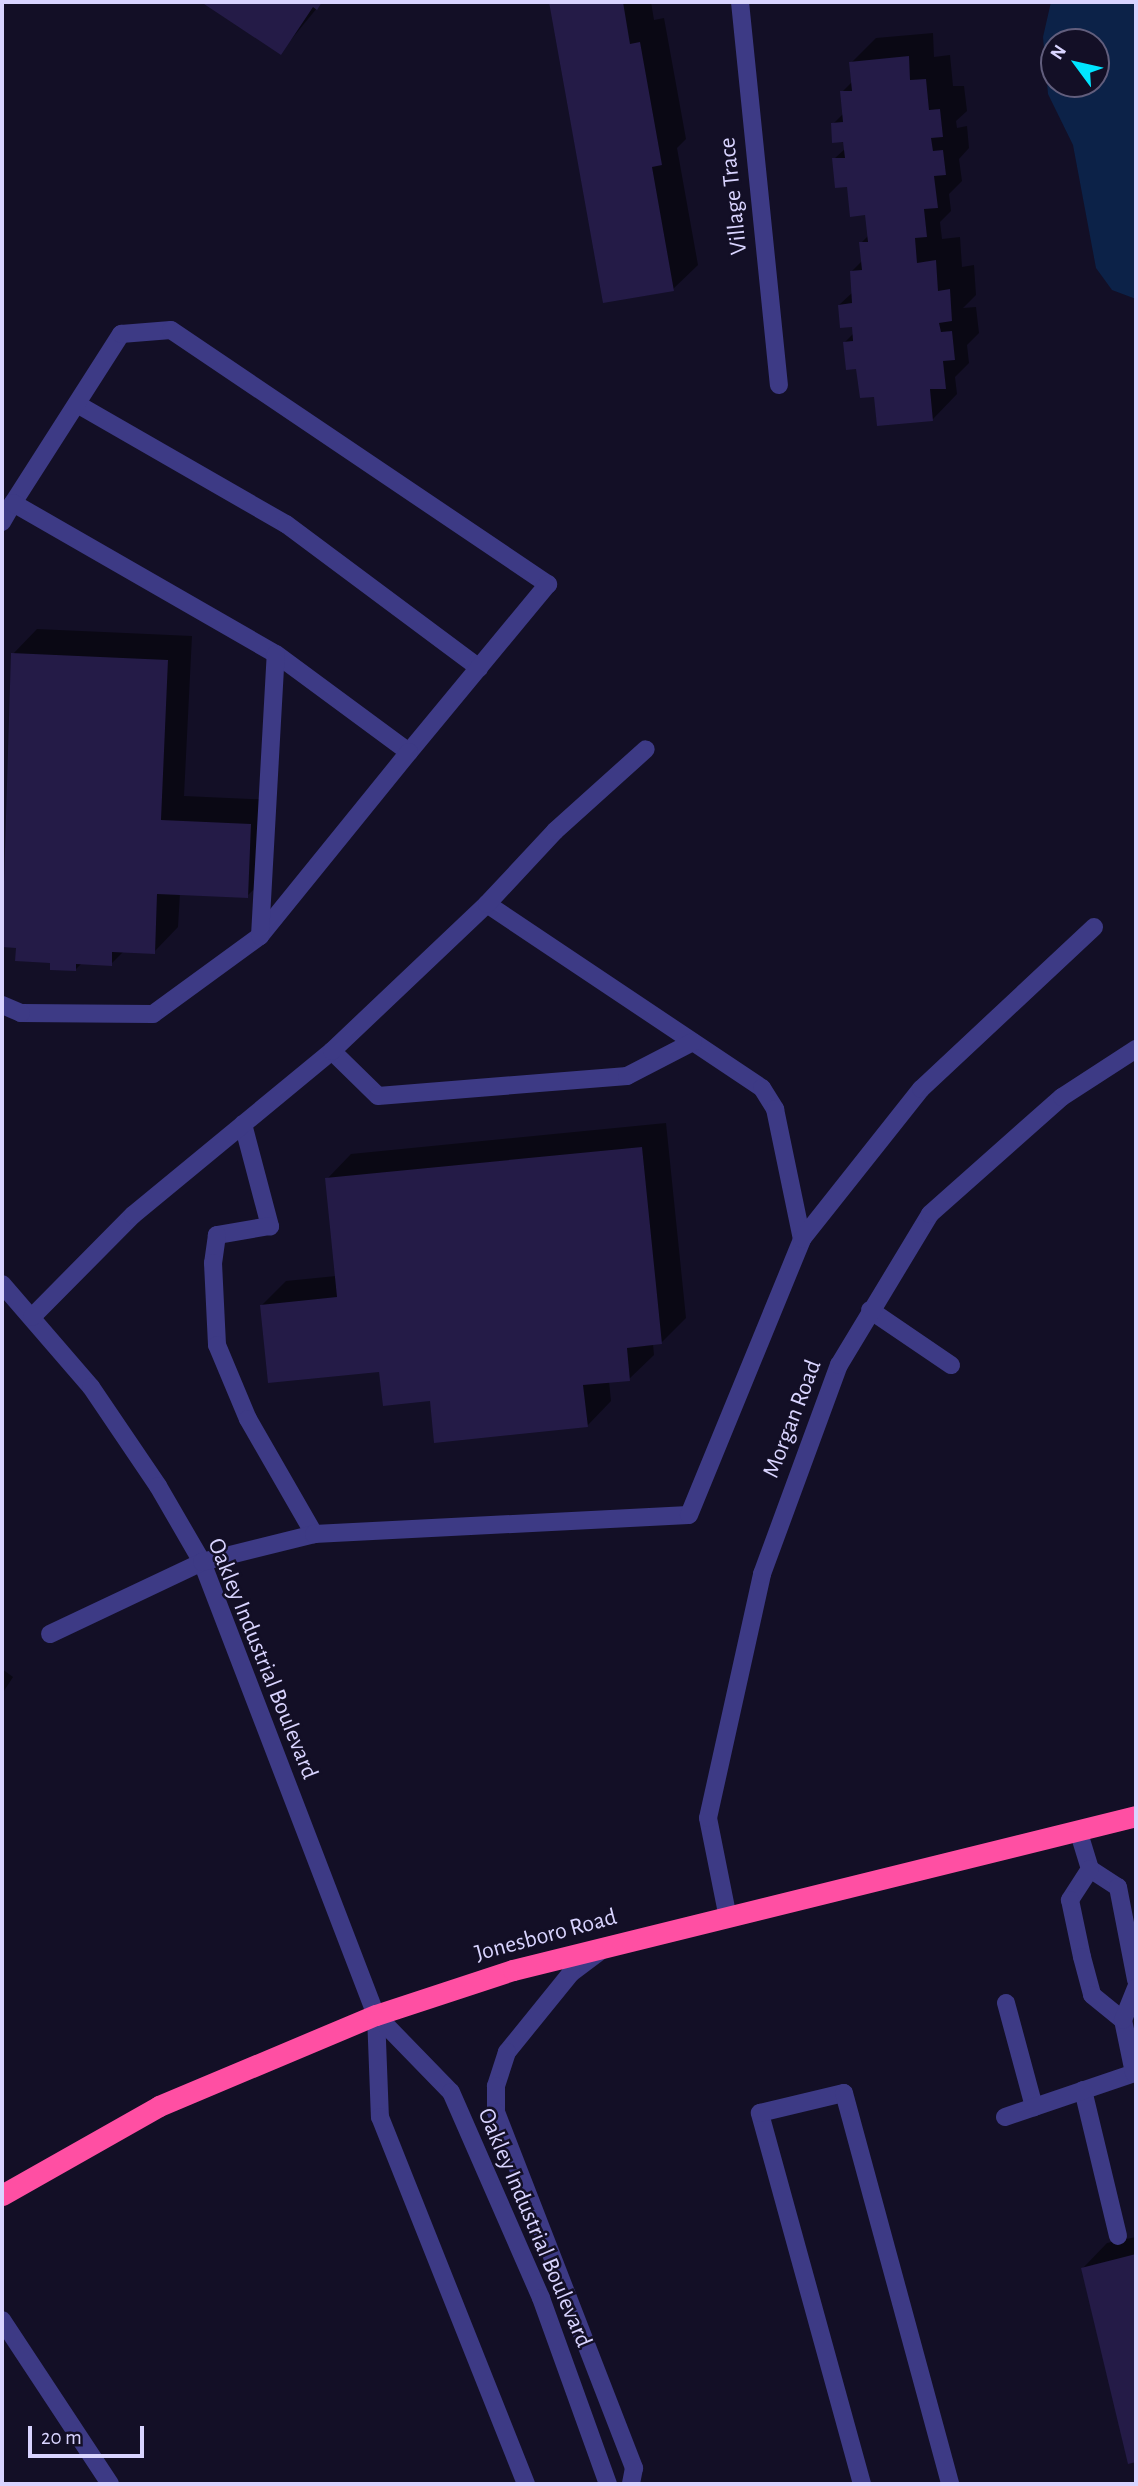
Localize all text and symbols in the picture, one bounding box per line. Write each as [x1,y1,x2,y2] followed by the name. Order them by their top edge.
[1040,28,1110,98] north arrow
[1047,42,1070,63] text: N
[714,136,754,256] street label: Village Trace
[757,1356,829,1482] street label: Morgan Road
[200,1534,324,1784] street label: Oakley Industrial Boulevard
[472,1903,620,1969] street label: Jonesboro Road
[470,2104,598,2352] street label: Oakley Industrial Boulevard
[32,2412,147,2456] scale bar
[41,2427,82,2448] text: 20 m

